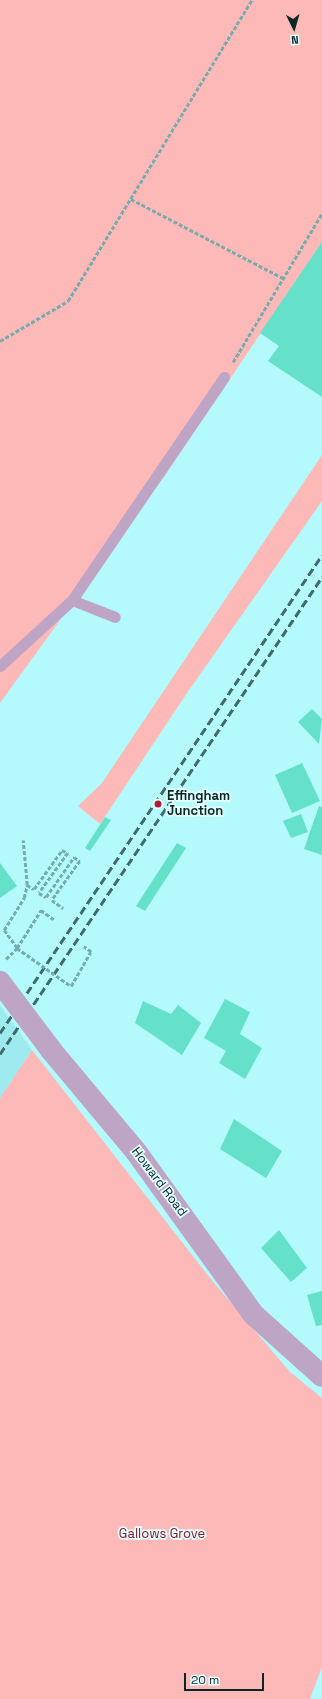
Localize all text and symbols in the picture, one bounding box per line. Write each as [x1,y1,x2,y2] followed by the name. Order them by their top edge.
[274,8,314,48] north arrow
[291,33,299,47] text: N
[167,789,230,820] place label: Effingham Junction
[152,798,164,810] marker: Effingham Junction
[128,1144,190,1220] street label: Howard Road
[119,1526,205,1542] park label: Gallows Grove
[186,1665,266,1691] scale bar
[191,1672,219,1688] text: 20 m

